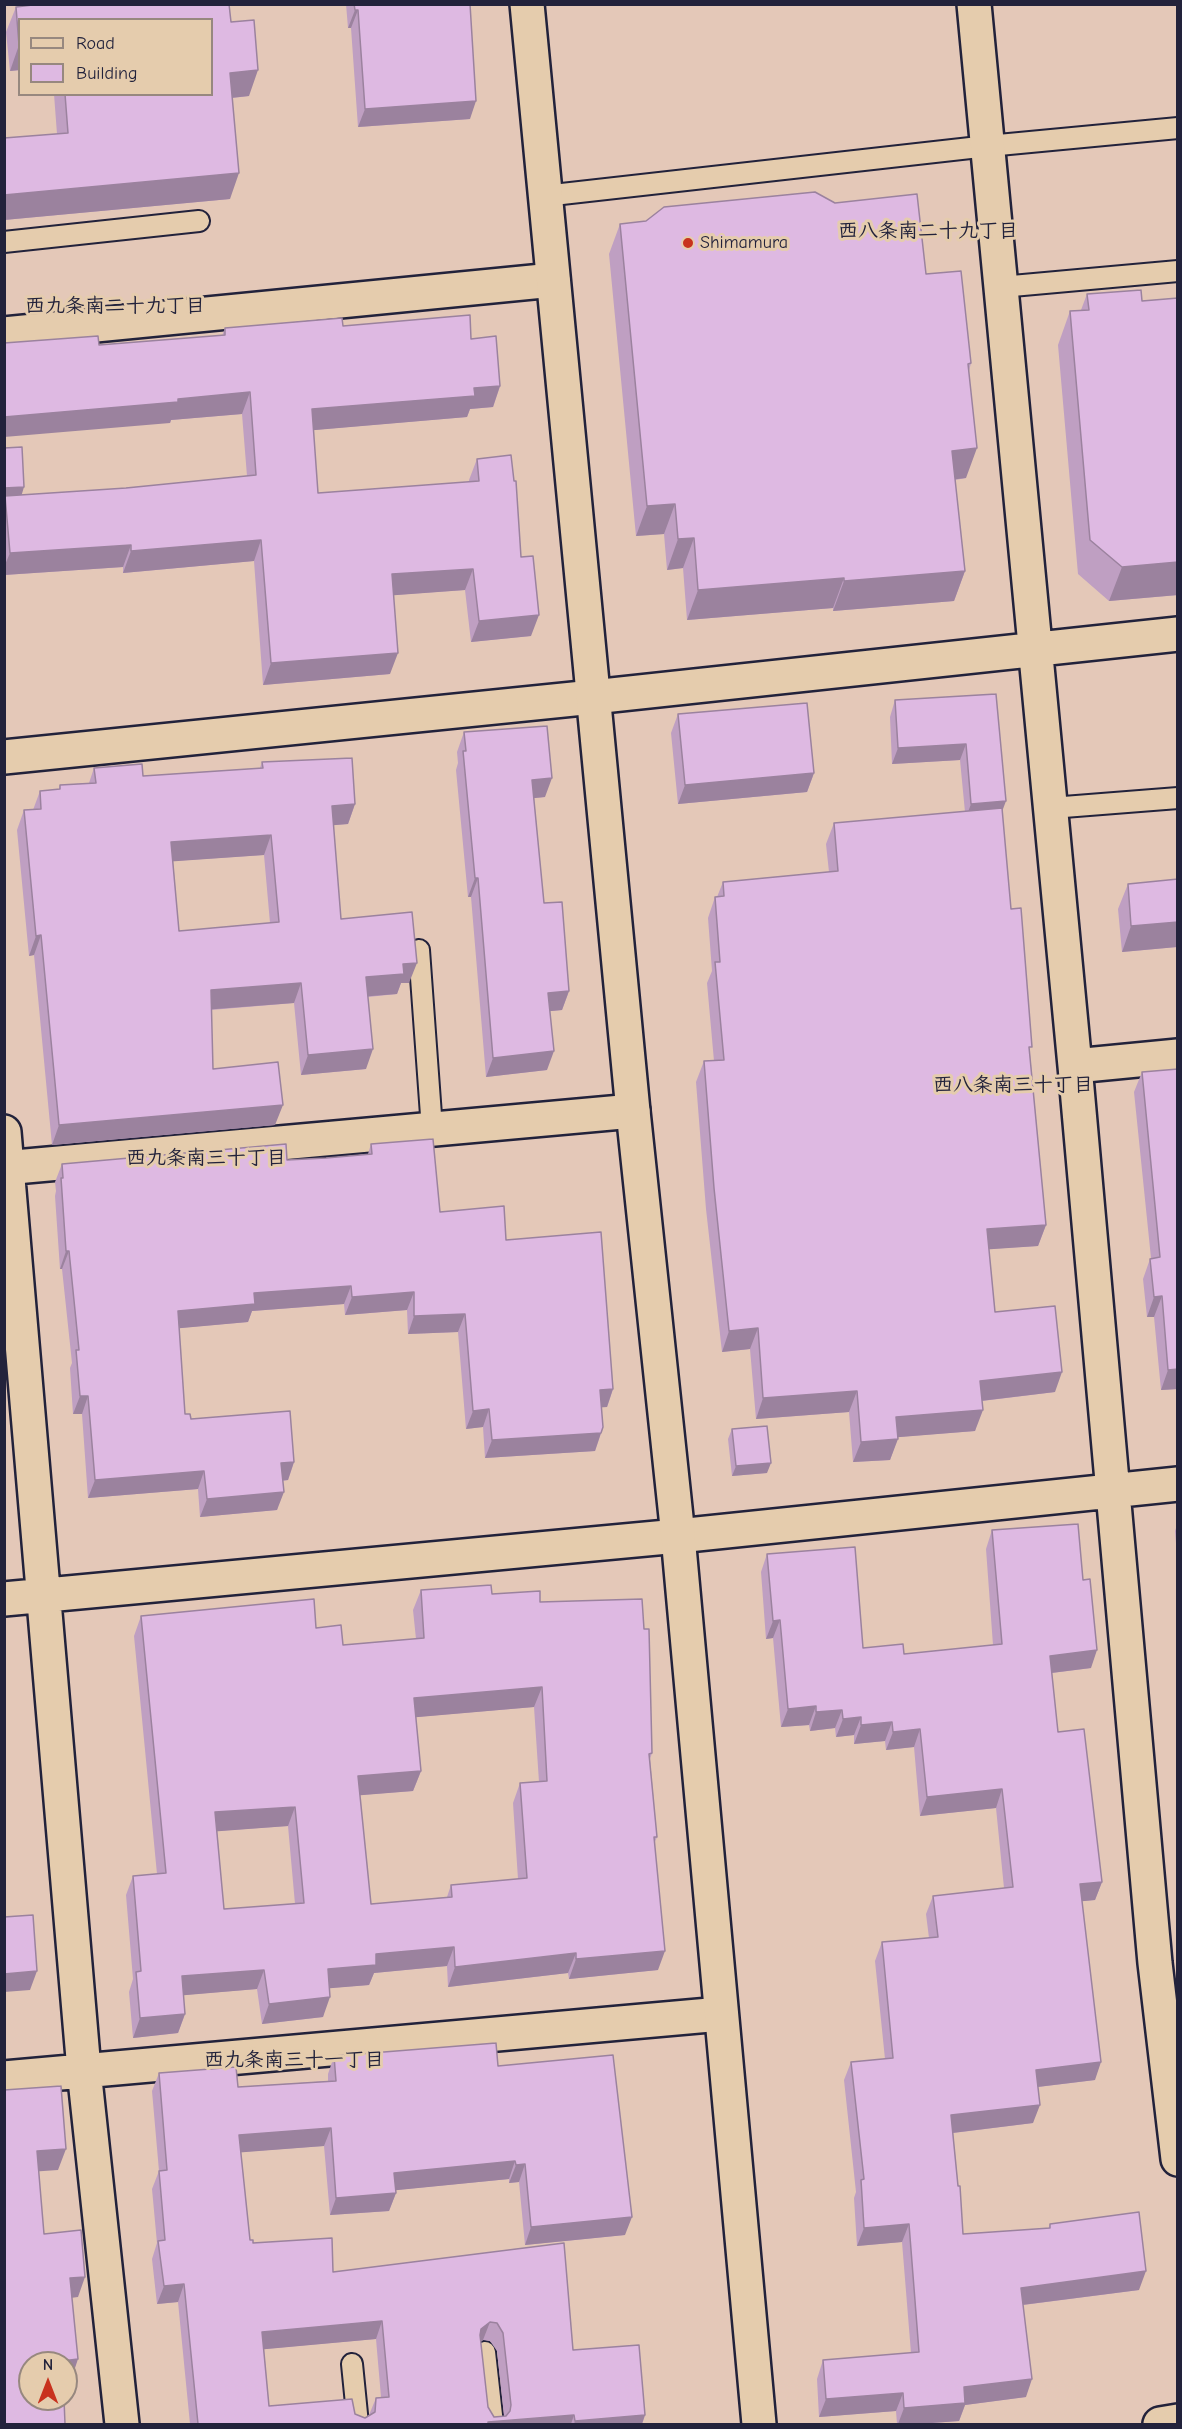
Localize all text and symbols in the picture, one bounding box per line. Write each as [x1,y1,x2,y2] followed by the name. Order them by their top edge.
[18,18,213,96] legend
[76,33,115,54] text: Road
[76,63,138,84] text: Building
[838,219,1018,243] district label: 西八条南二十九丁目
[700,232,788,254] place label: Shimamura
[681,236,695,250] marker: Shimamura
[25,294,205,318] district label: 西九条南二十九丁目
[933,1073,1093,1097] district label: 西八条南三十丁目
[126,1146,286,1170] district label: 西九条南三十丁目
[204,2048,384,2072] district label: 西九条南三十一丁目
[18,2351,78,2411] north arrow
[43,2356,53,2374] text: N

